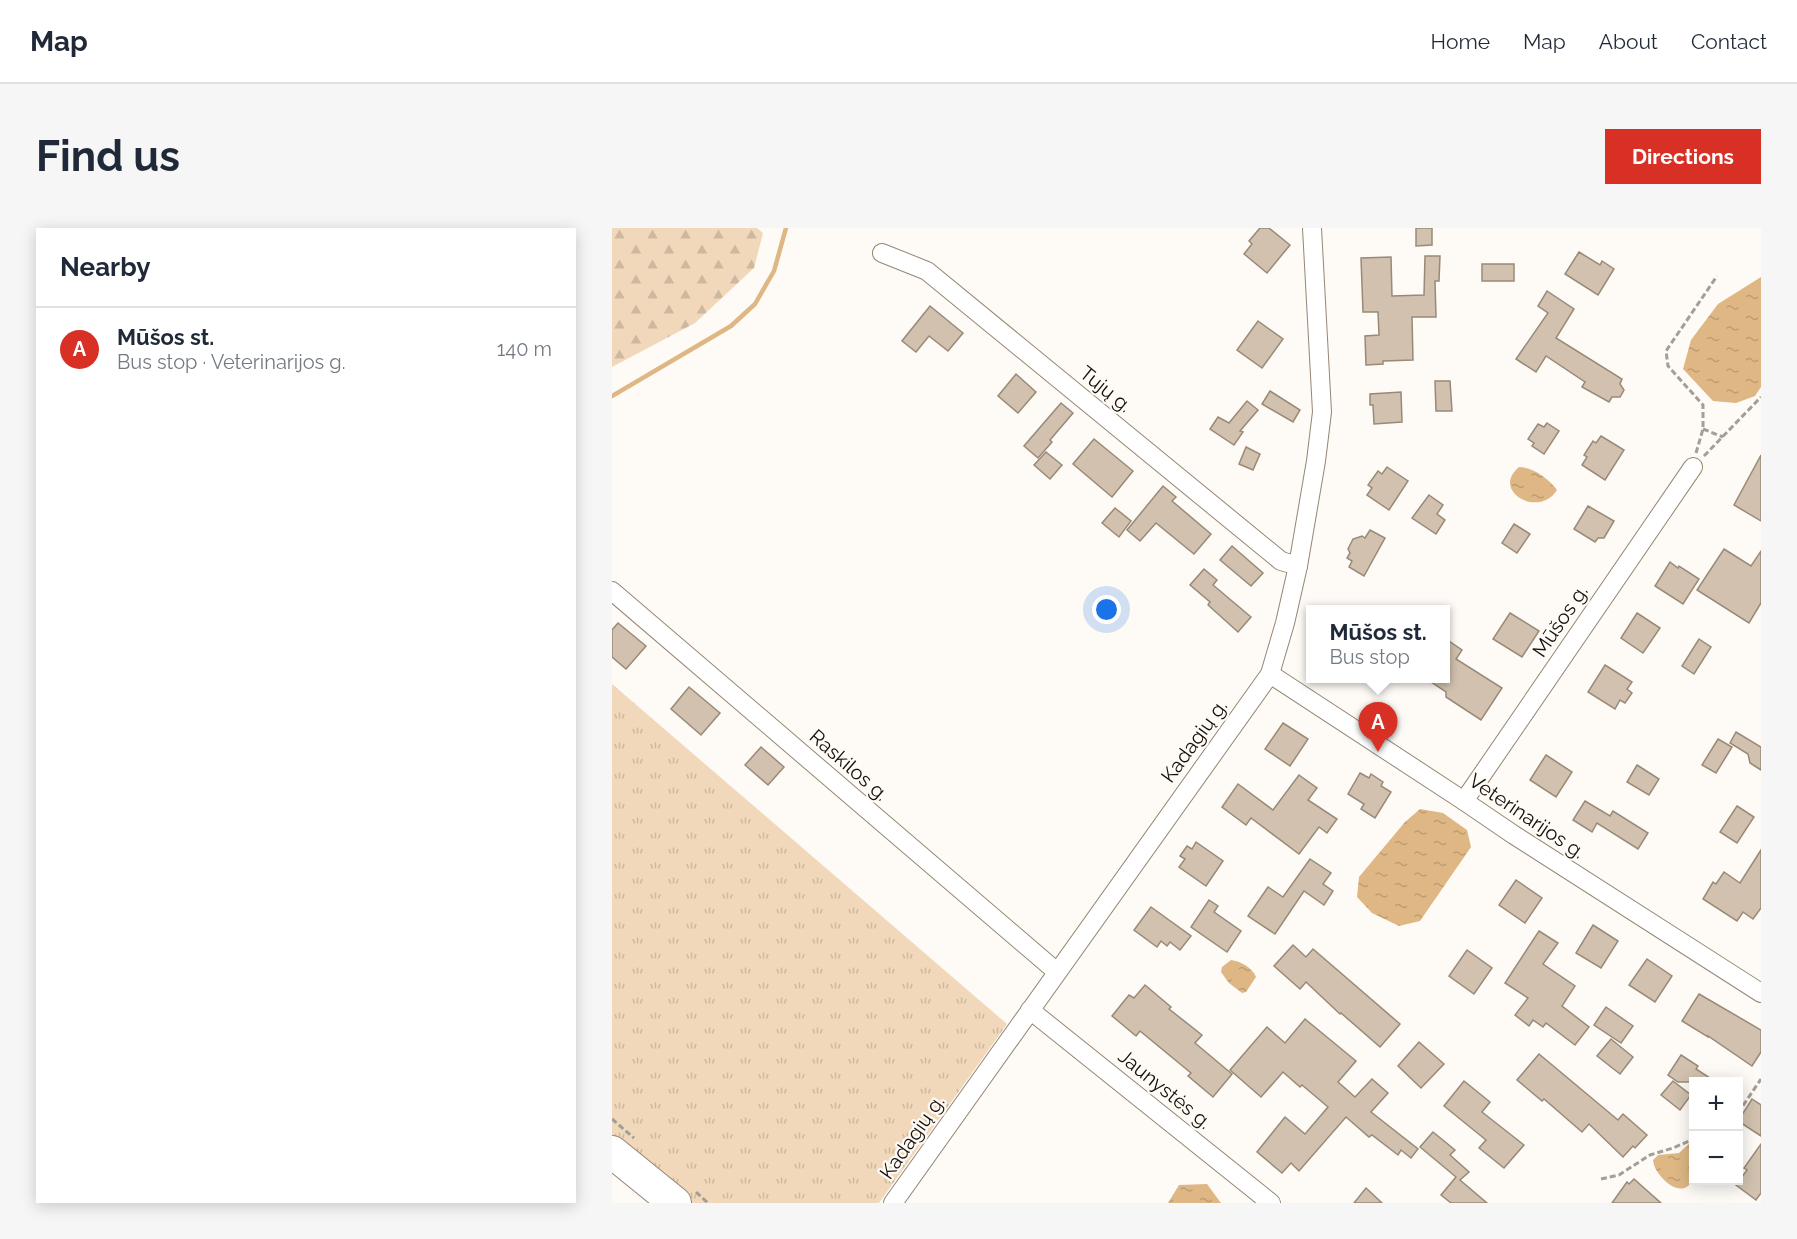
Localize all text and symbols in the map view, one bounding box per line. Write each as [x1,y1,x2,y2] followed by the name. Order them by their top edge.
[30,25,88,58] text: Map
[1431,29,1490,54] text: Home
[1523,29,1566,54] text: Map
[1599,29,1658,54] text: About
[1691,29,1767,54] text: Contact
[1605,129,1761,184] button: Directions
[36,132,180,181] text: Find us
[60,252,150,282] text: Nearby
[117,324,214,350] text: Mūšos st.
[73,337,86,361] text: A
[497,337,552,361] text: 140 m
[117,350,345,374] text: Bus stop · Veterinarijos g.
[1075,361,1137,417] street label: Tujų g.
[1527,580,1593,662] street label: Mūšos g.
[1092,595,1121,624] your location
[1306,605,1450,683] popup
[1329,619,1427,645] text: Mūšos st.
[1329,645,1410,669] text: Bus stop
[1156,695,1232,787] street label: Kadagių g.
[1358,702,1398,752] pin: A
[805,724,893,806] street label: Raskilos g.
[1464,768,1590,864] street label: Veterinarijos g.
[1114,1044,1216,1134] street label: Jaunystės g.
[1689,1077,1743,1185] map controls
[1689,1077,1743,1131] button: +
[874,1090,950,1184] street label: Kadagių g.
[1689,1131,1743,1185] button: −

